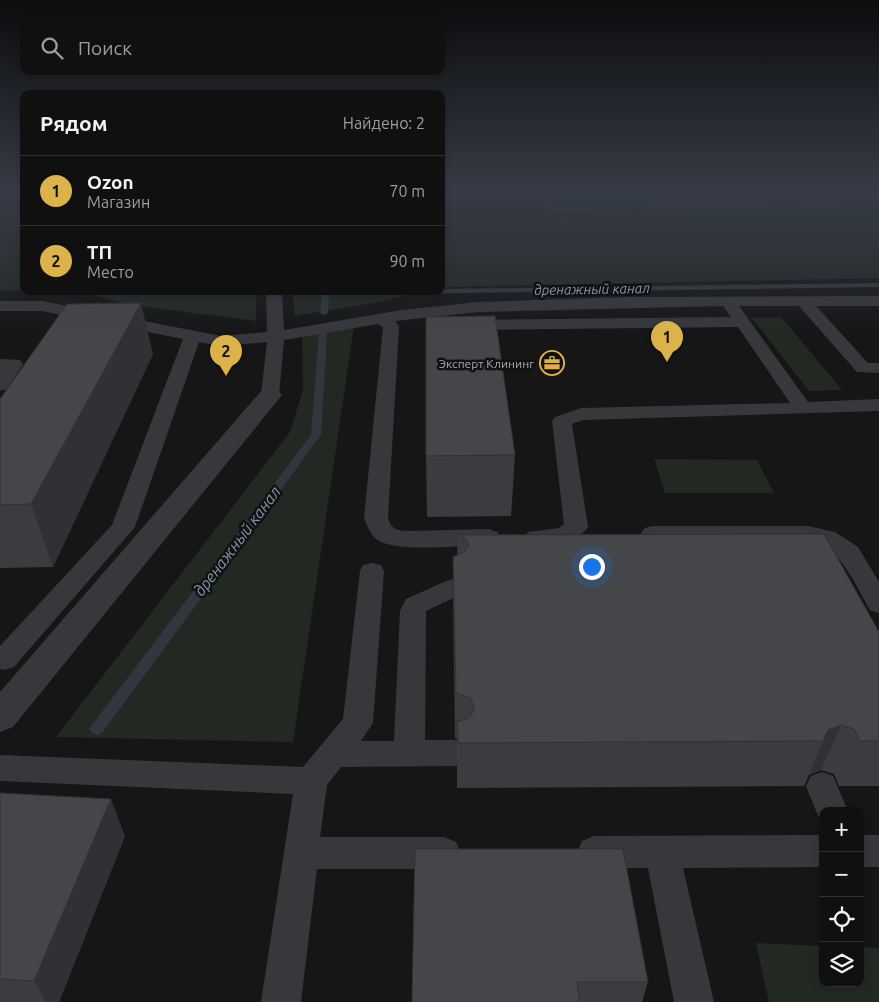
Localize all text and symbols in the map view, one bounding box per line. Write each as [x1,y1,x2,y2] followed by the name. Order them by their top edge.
[20,20,445,75] search box
[38,34,66,62] icon: search
[78,37,132,59] text: Поиск
[40,111,108,135] text: Рядом
[343,114,425,132] text: Найдено: 2
[87,171,134,193] text: Ozon
[51,182,61,200] text: 1
[389,182,425,200] text: 70 m
[87,193,150,211] text: Магазин
[87,241,112,263] text: ТП
[51,252,61,270] text: 2
[389,252,425,270] text: 90 m
[87,263,134,281] text: Место
[534,280,650,298] water label: дренажный канал
[651,321,683,362] pin: 1
[210,335,242,376] pin: 2
[539,350,565,376] office icon: Эксперт Клининг
[439,357,534,370] place label: Эксперт Клининг
[190,483,284,599] water label: дренажный канал
[579,554,605,580] your location
[819,807,864,987] map controls
[819,807,864,852] button: +
[819,852,864,897] button: −
[819,897,864,942] button: locate
[819,942,864,987] button: layers

